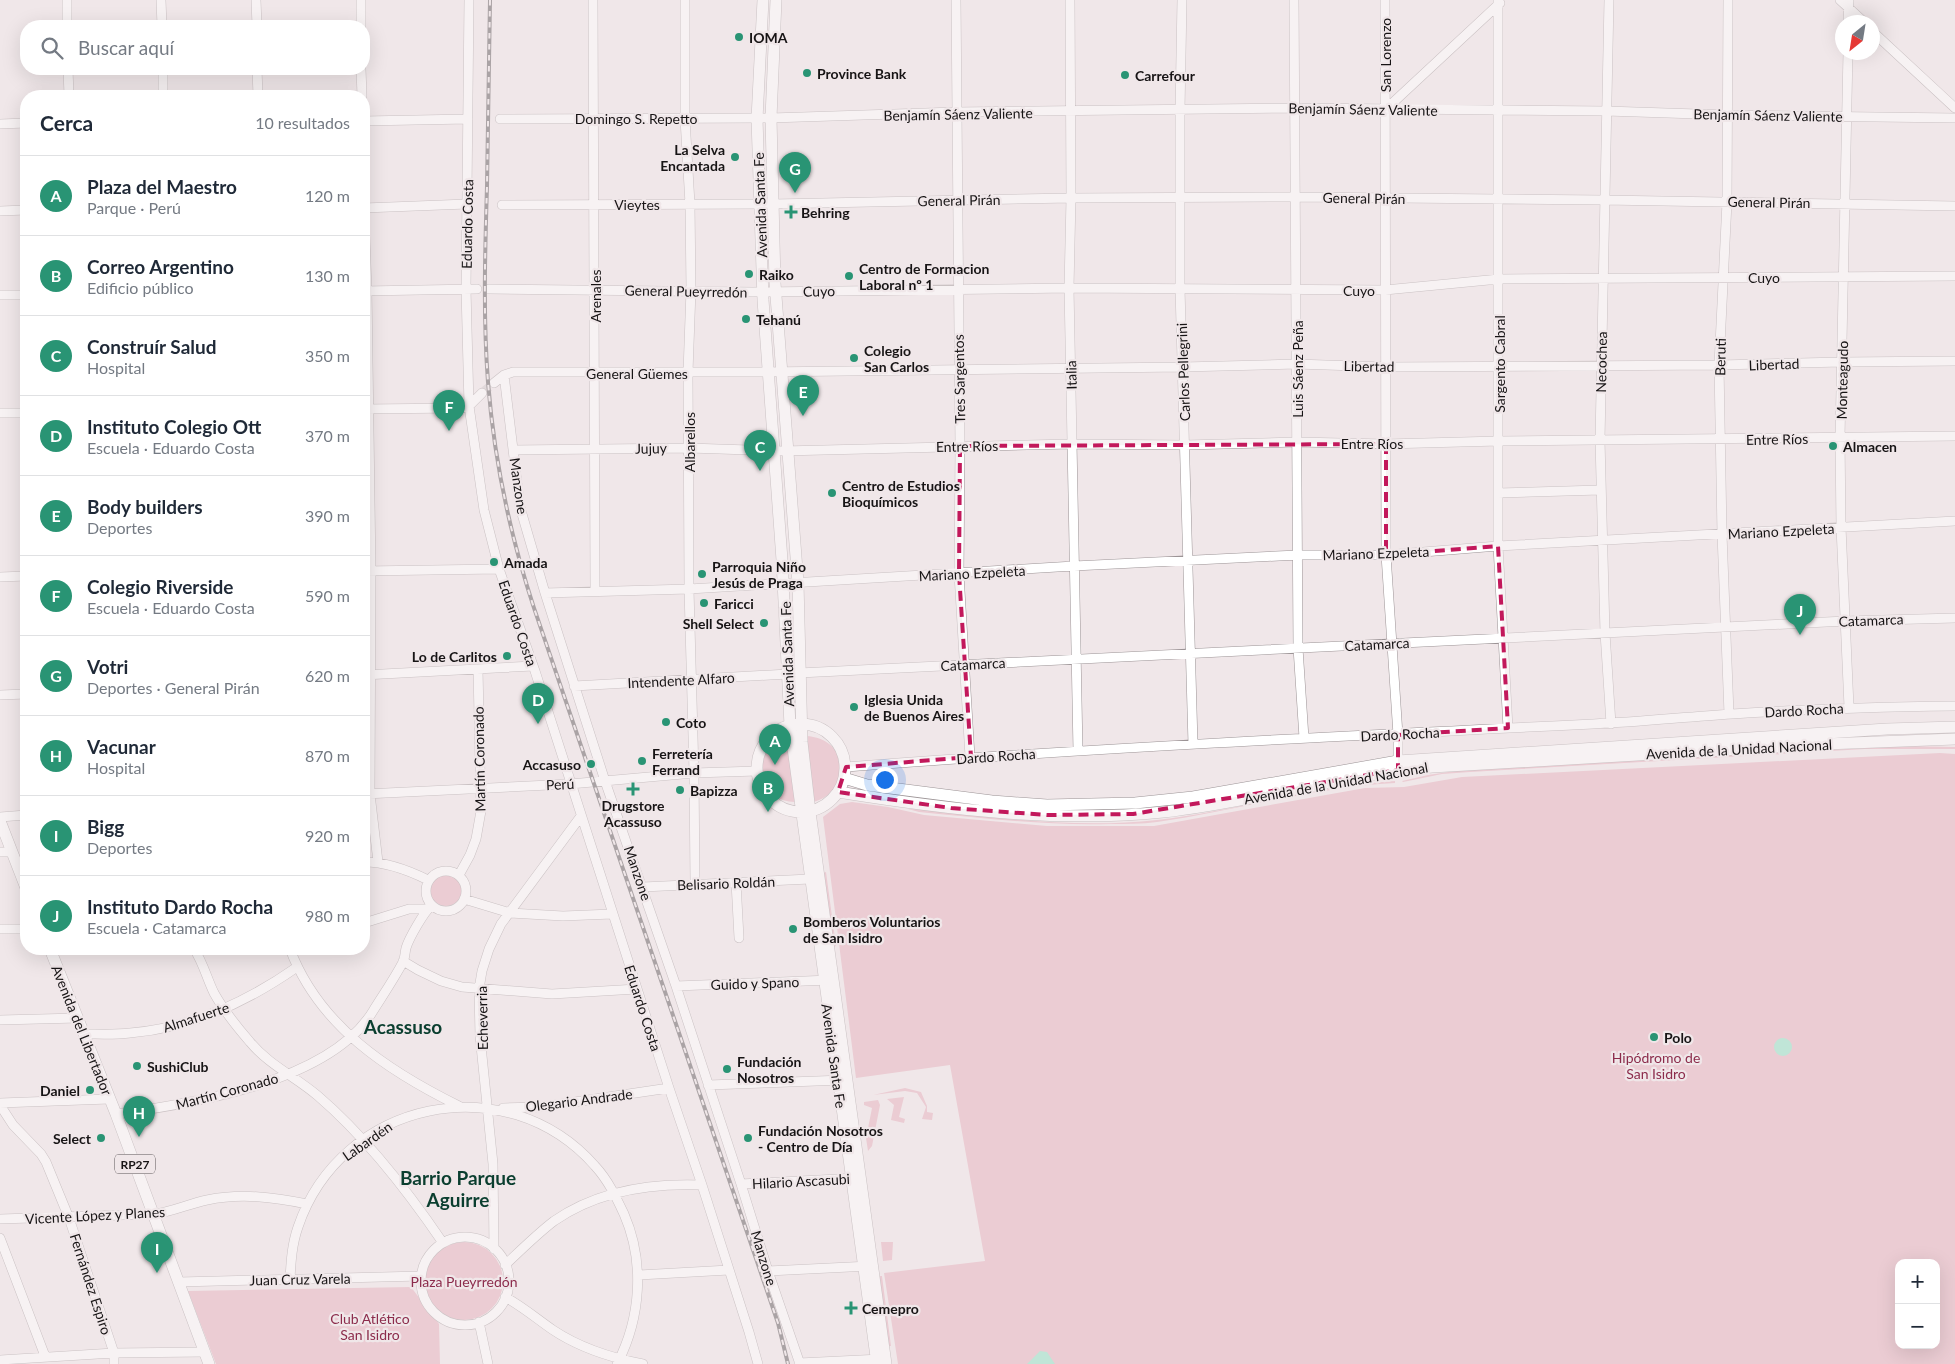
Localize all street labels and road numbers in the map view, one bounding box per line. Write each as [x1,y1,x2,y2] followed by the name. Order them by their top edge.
[1377,18,1394,92] street label: San Lorenzo
[1288,99,1438,119] street label: Benjamín Sáenz Valiente
[883,104,1033,124] street label: Benjamín Sáenz Valiente
[1693,105,1843,125] street label: Benjamín Sáenz Valiente
[575,110,697,127] street label: Domingo S. Repetto
[750,152,770,258] street label: Avenida Santa Fe
[458,179,476,269] street label: Eduardo Costa
[1322,189,1406,207] street label: General Pirán
[917,191,1001,209] street label: General Pirán
[1727,193,1811,211] street label: General Pirán
[614,196,660,213] street label: Vieytes
[587,269,604,323] street label: Arenales
[1748,269,1780,286] street label: Cuyo
[624,281,748,301] street label: General Pueyrredón
[803,282,835,300] street label: Cuyo
[1343,282,1375,299] street label: Cuyo
[1491,315,1508,413] street label: Sargento Cabral
[1289,320,1306,418] street label: Luis Sáenz Peña
[1173,322,1193,422] street label: Carlos Pellegrini
[1592,331,1610,393] street label: Necochea
[950,334,968,424] street label: Tres Sargentos
[1711,338,1729,376] street label: Beruti
[1833,340,1851,419] street label: Monteagudo
[1748,355,1800,373] street label: Libertad
[1344,357,1394,375] street label: Libertad
[1062,360,1080,390] street label: Italia
[586,365,688,382] street label: General Güemes
[681,412,698,472] street label: Albarellos
[1746,430,1808,448] street label: Entre Ríos
[1341,435,1403,452] street label: Entre Ríos
[936,437,998,455] street label: Entre Ríos
[635,439,668,457] street label: Jujuy
[507,457,531,515] street label: Manzone
[1727,520,1835,542] street label: Mariano Ezpeleta
[1322,543,1430,563] street label: Mariano Ezpeleta
[918,562,1026,584] street label: Mariano Ezpeleta
[495,578,541,668] street label: Eduardo Costa
[777,601,797,707] street label: Avenida Santa Fe
[1838,610,1904,630] street label: Catamarca
[1344,634,1410,654] street label: Catamarca
[940,654,1006,674] street label: Catamarca
[627,669,735,691] street label: Intendente Alfaro
[1764,699,1844,721] street label: Dardo Rocha
[470,706,488,812] street label: Martín Coronado
[1360,723,1440,745] street label: Dardo Rocha
[1645,736,1833,762] street label: Avenida de la Unidad Nacional
[956,745,1036,767] street label: Dardo Rocha
[1243,758,1429,808] street label: Avenida de la Unidad Nacional
[545,775,575,793] street label: Perú
[621,843,655,903] street label: Manzone
[677,873,775,893] street label: Belisario Roldán
[48,962,116,1098] street label: Avenida del Libertador
[621,963,665,1053] street label: Eduardo Costa
[710,973,800,993] street label: Guido y Spano
[473,986,491,1050] street label: Echeverria
[161,998,231,1036] street label: Almafuerte
[818,1003,850,1109] street label: Avenida Santa Fe
[174,1069,280,1113] street label: Martín Coronado
[524,1085,634,1115] street label: Olegario Andrade
[339,1118,395,1164] street label: Labardén
[115,1154,155,1174] road number: RP27
[752,1170,850,1192] street label: Hilario Ascasubi
[25,1203,165,1227] street label: Vicente López y Planes
[748,1228,780,1288] street label: Manzone
[67,1231,115,1337] street label: Fernández Espiro
[249,1270,351,1288] street label: Juan Cruz Varela

